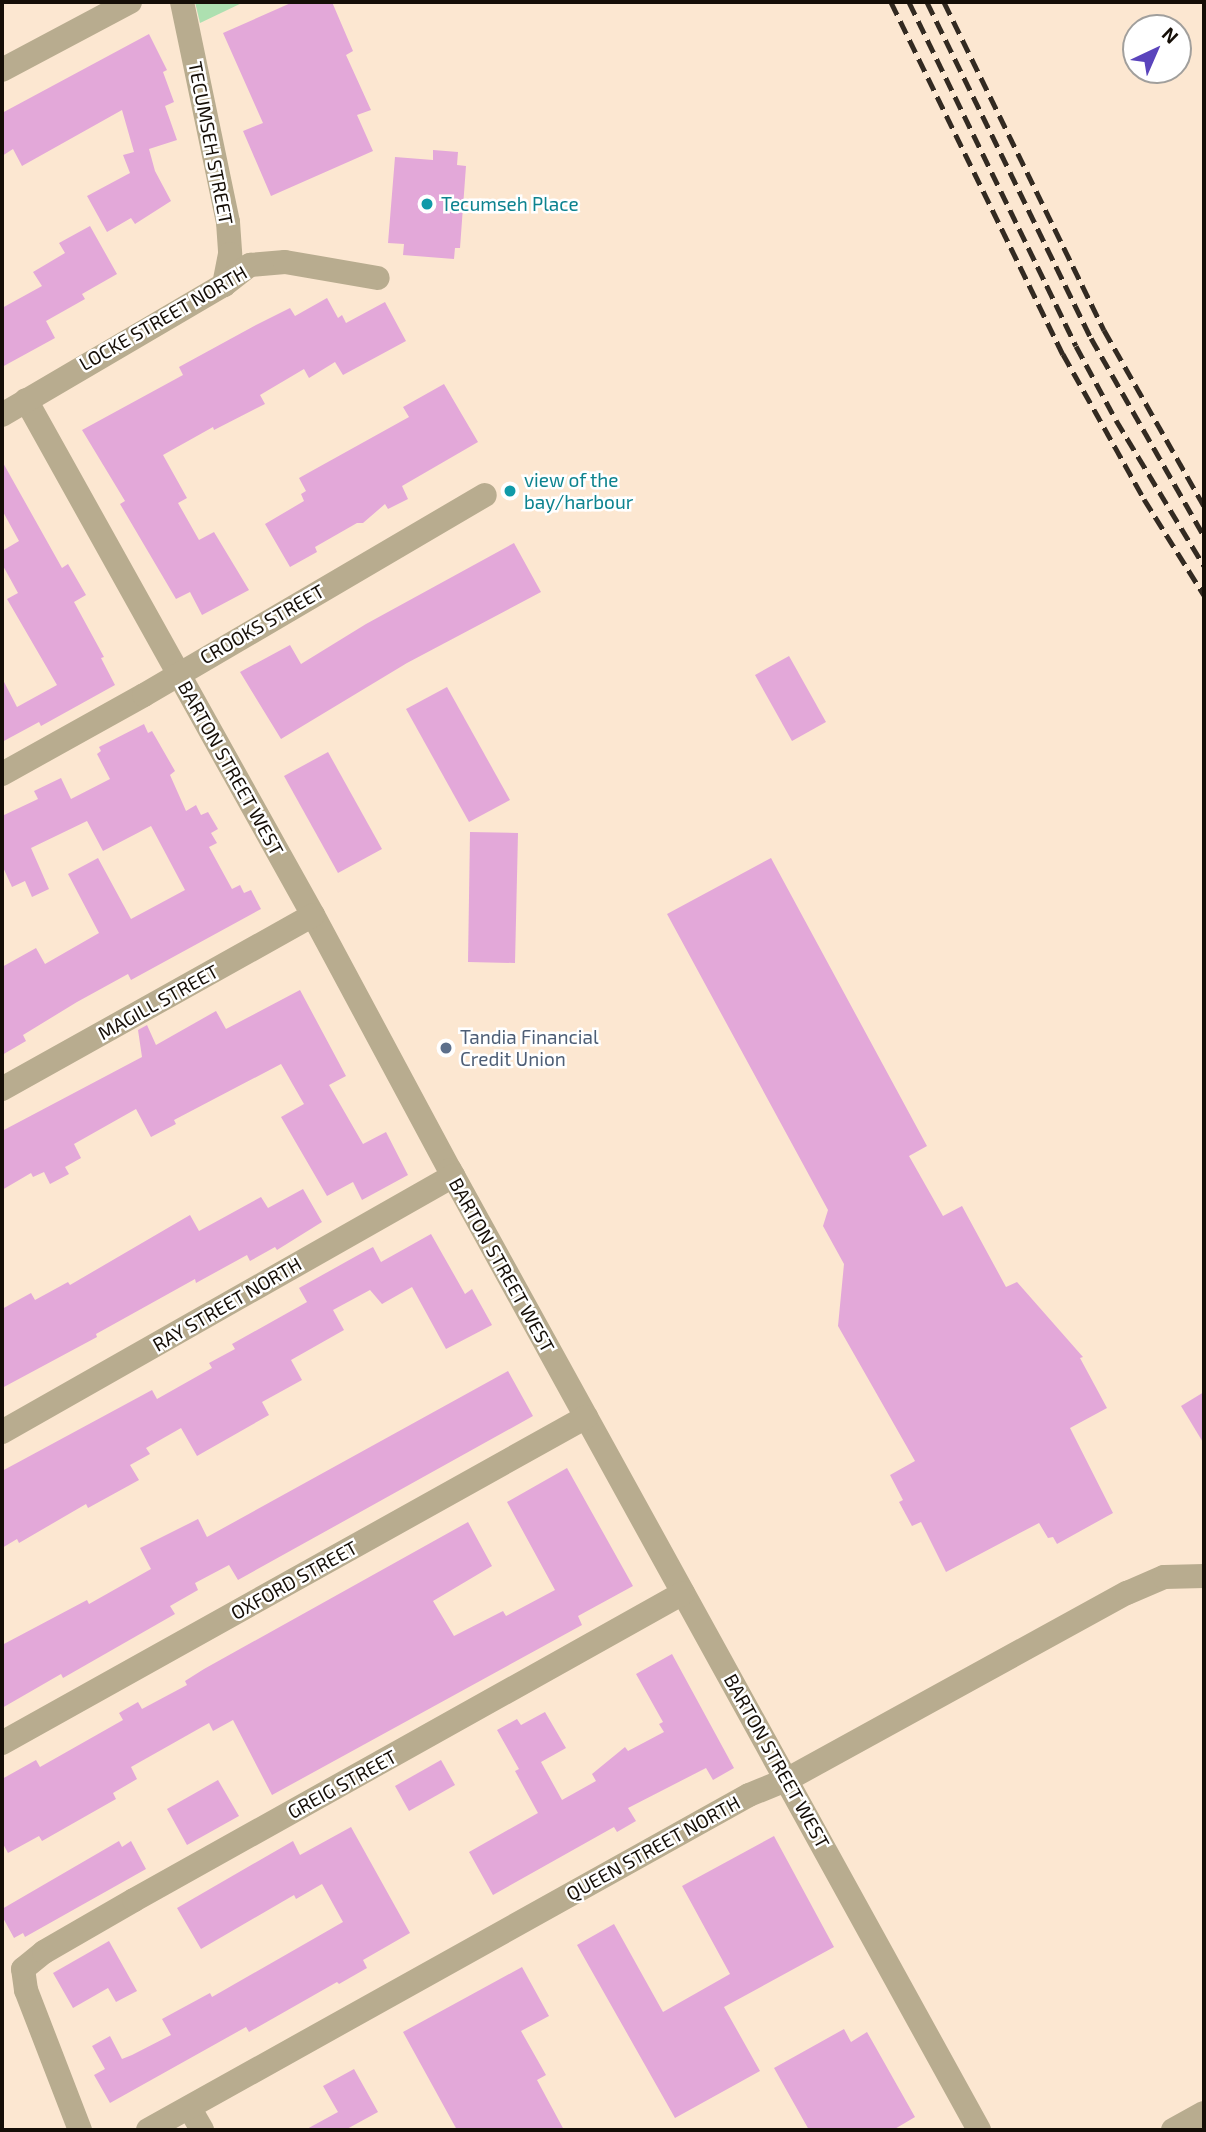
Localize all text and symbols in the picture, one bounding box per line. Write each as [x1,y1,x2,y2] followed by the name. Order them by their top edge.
[1122,14,1192,84] north arrow
[1158,22,1183,48] text: N
[184,59,238,227] street label: TECUMSEH STREET
[441,193,579,215] place label: Tecumseh Place
[419,196,435,212] marker: Tecumseh Place
[75,261,251,375] street label: LOCKE STREET NORTH
[524,469,633,513] place label: view of the bay/harbour
[502,483,518,499] marker: view of the bay/harbour
[196,579,328,669] street label: CROOKS STREET
[173,677,289,859] street label: BARTON STREET WEST
[94,959,222,1045] street label: MAGILL STREET
[460,1026,599,1070] place label: Tandia Financial Credit Union
[438,1040,454,1056] marker: Tandia Financial Credit Union
[444,1174,560,1356] street label: BARTON STREET WEST
[148,1252,306,1356] street label: RAY STREET NORTH
[227,1536,361,1624] street label: OXFORD STREET
[719,1670,835,1852] street label: BARTON STREET WEST
[283,1745,401,1823] street label: GREIG STREET
[562,1791,744,1905] street label: QUEEN STREET NORTH

